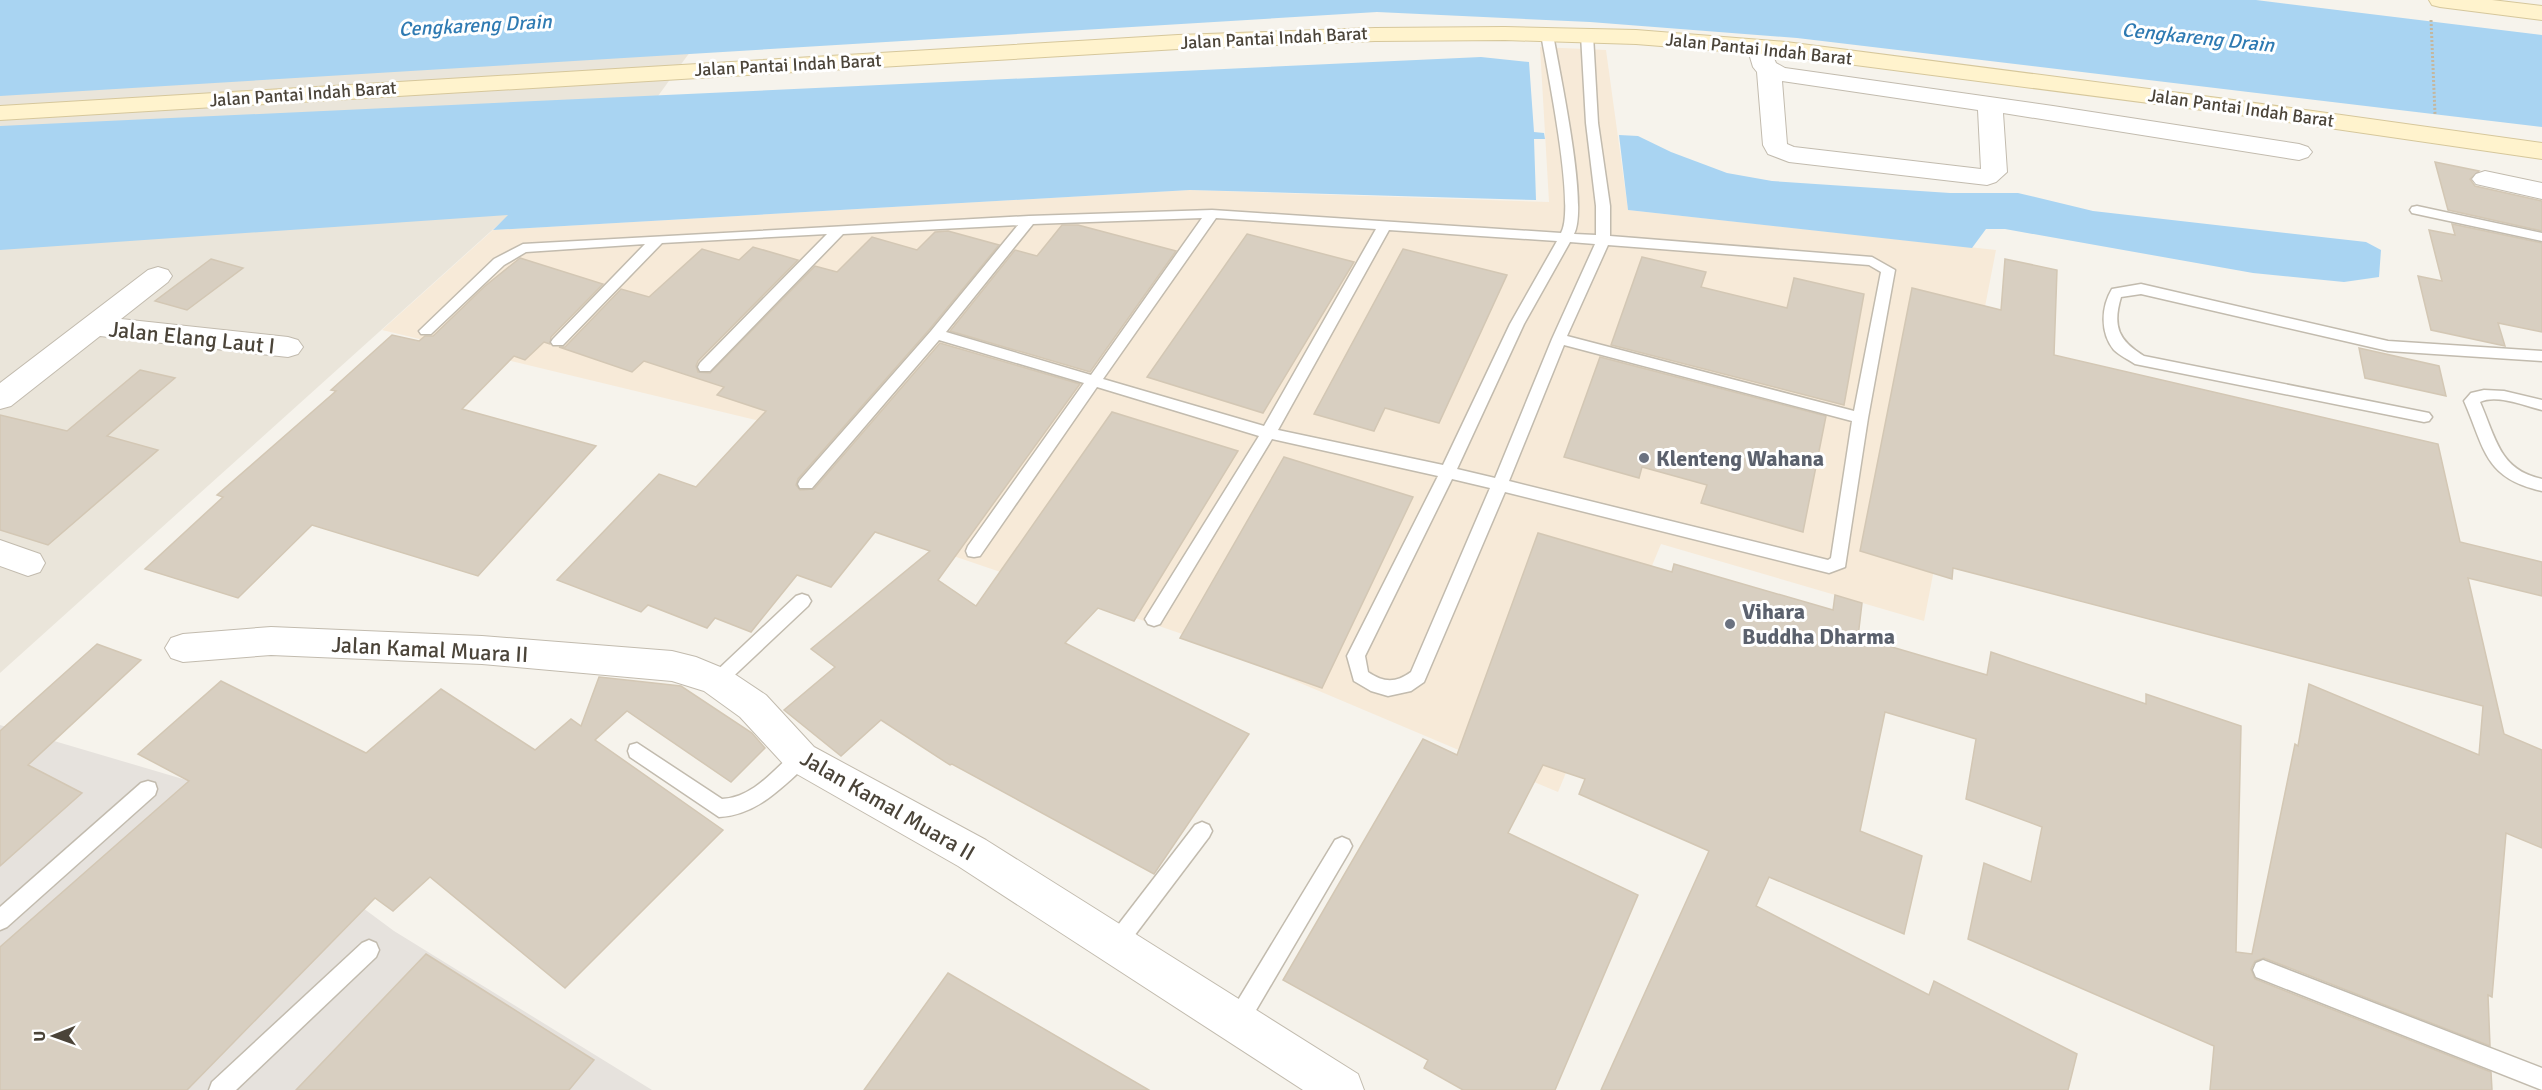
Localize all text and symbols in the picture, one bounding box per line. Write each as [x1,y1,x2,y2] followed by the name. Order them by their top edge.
[398,9,553,42] water label: Cengkareng Drain
[2120,17,2276,58] water label: Cengkareng Drain
[1180,22,1368,54] street label: Jalan Pantai Indah Barat
[1665,28,1853,70] street label: Jalan Pantai Indah Barat
[694,49,882,81] street label: Jalan Pantai Indah Barat
[209,76,397,112] street label: Jalan Pantai Indah Barat
[2147,84,2335,132] street label: Jalan Pantai Indah Barat
[108,315,276,360] street label: Jalan Elang Laut I
[1656,445,1824,472] place label: Klenteng Wahana
[1637,451,1651,465] marker: Klenteng Wahana
[1742,598,1895,650] place label: Vihara Buddha Dharma
[1723,617,1737,631] marker: Vihara Buddha Dharma
[331,631,529,668] street label: Jalan Kamal Muara II
[796,744,980,866] street label: Jalan Kamal Muara II
[24,1006,84,1066] north arrow
[30,1031,50,1042] text: U

